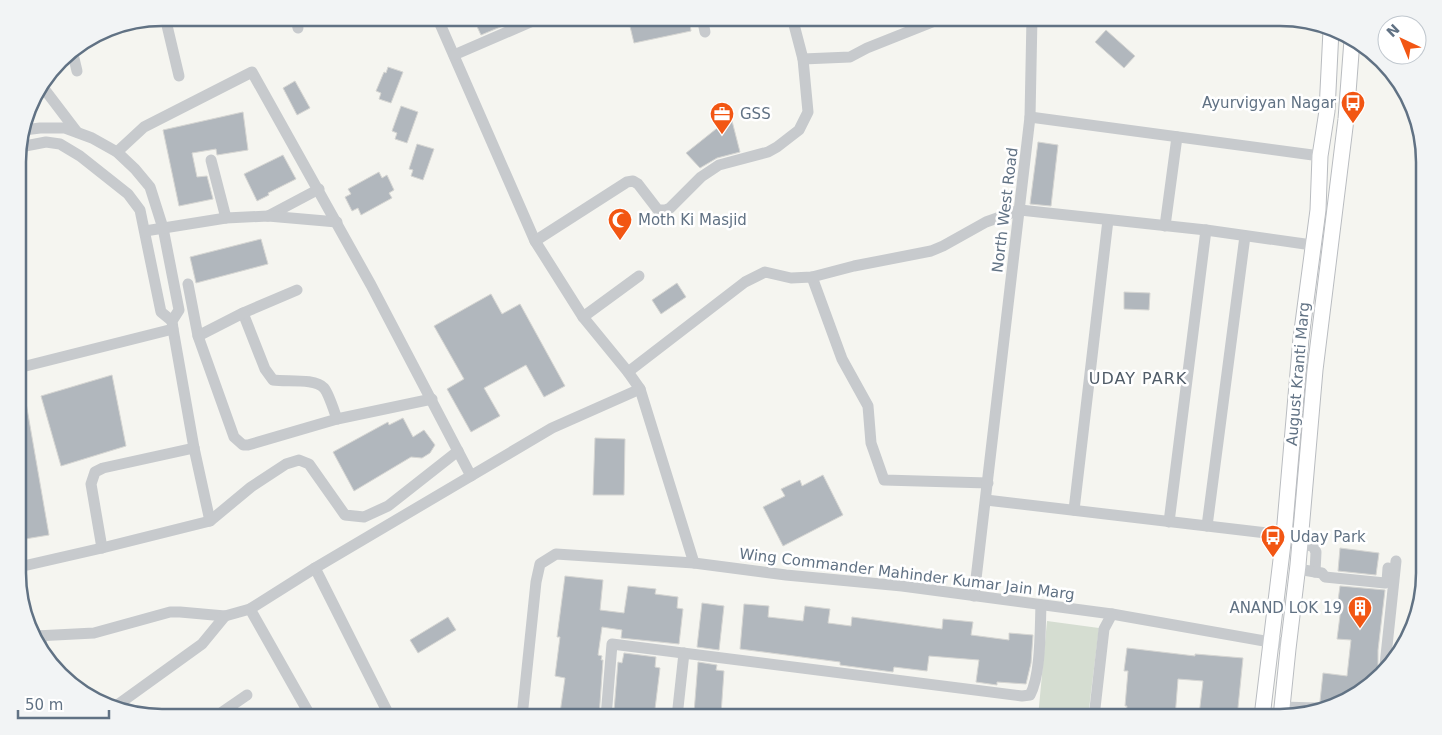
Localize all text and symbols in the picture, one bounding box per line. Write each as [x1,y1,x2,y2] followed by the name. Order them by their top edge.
[1377,15,1427,65] north arrow
[1383,21,1403,40] text: N
[1340,90,1366,124] bus stop icon: Ayurvigyan Nagar
[1202,94,1337,112] place label: Ayurvigyan Nagar
[709,101,735,135] office icon: GSS
[740,105,771,123] place label: GSS
[988,146,1022,274] street label: North West Road
[607,207,633,241] mosque icon: Moth Ki Masjid
[638,211,747,229] place label: Moth Ki Masjid
[1283,301,1313,447] street label: August Kranti Marg
[1089,369,1187,388] district label: UDAY PARK
[1260,524,1286,558] bus stop icon: Uday Park
[1290,528,1366,546] place label: Uday Park
[738,544,1076,604] street label: Wing Commander Mahinder Kumar Jain Marg
[1347,595,1373,629] building icon: ANAND LOK 19
[1229,599,1342,617] place label: ANAND LOK 19
[18,688,109,720] scale bar
[25,696,63,714] text: 50 m

